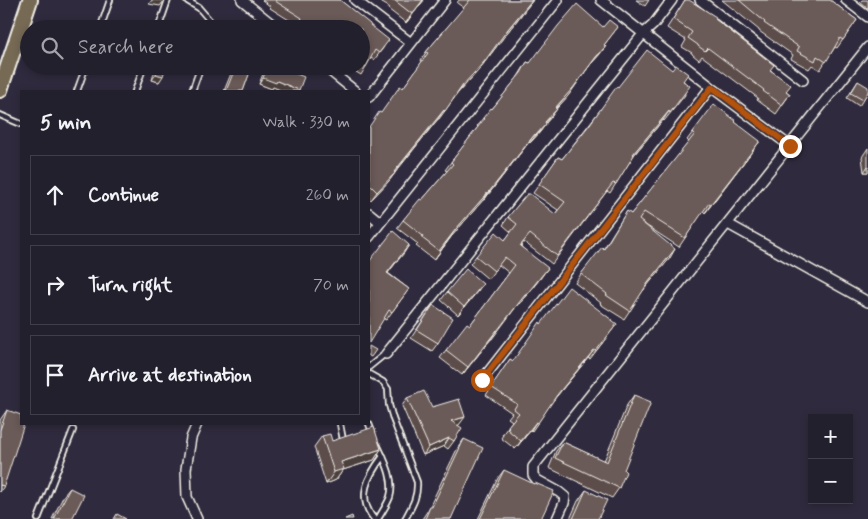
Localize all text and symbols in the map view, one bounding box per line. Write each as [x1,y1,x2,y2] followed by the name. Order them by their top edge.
[20,20,370,75] search box
[38,34,66,62] icon: search
[78,35,174,60] text: Search here
[40,109,92,137] text: 5 min
[262,112,350,133] text: Walk · 330 m
[779,135,802,158] route end
[41,181,69,209] icon: ahead
[88,183,159,208] text: Continue
[306,185,349,206] text: 260 m
[41,271,69,299] icon: right
[88,273,172,298] text: Turn right
[313,275,349,296] text: 70 m
[41,361,69,389] icon: arrive
[88,363,252,388] text: Arrive at destination
[471,369,494,392] route start
[808,414,853,504] map controls
[808,414,853,459] button: +
[808,459,853,504] button: −

